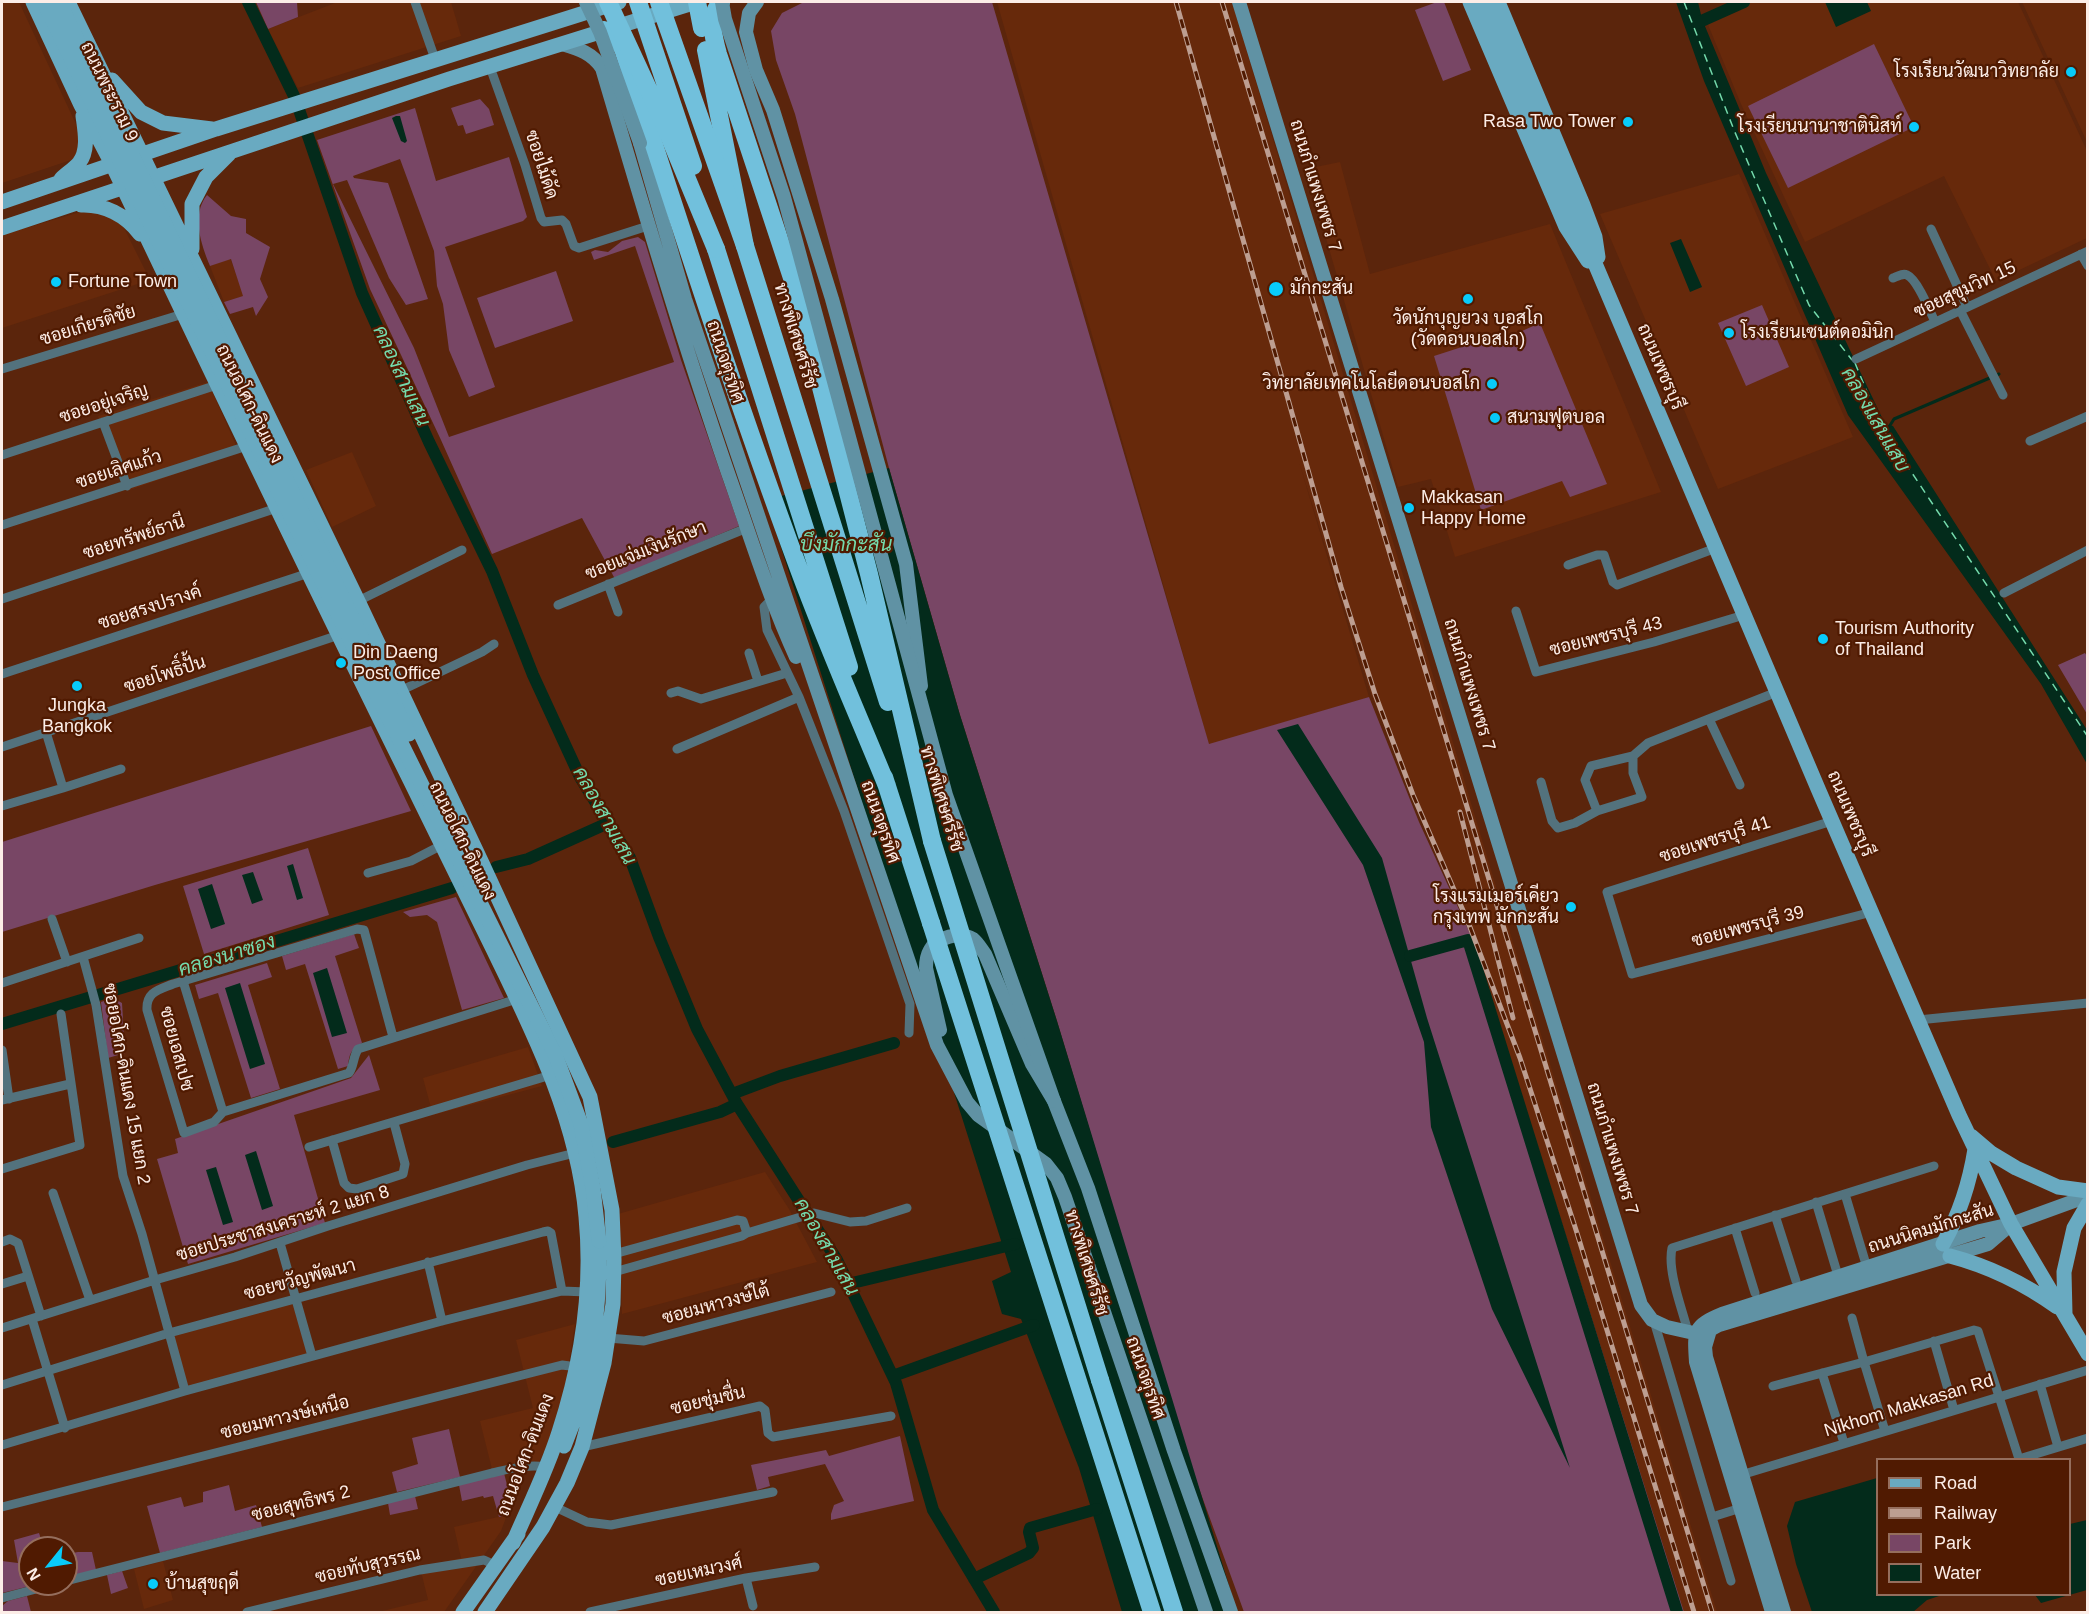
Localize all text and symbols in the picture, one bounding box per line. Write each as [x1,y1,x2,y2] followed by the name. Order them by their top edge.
[76,39,142,145] street label: ถนนพระราม 9
[1894,61,2059,83] place label: โรงเรียนวัฒนาวิทยาลัย
[2064,65,2078,79] marker: โรงเรียนวัฒนาวิทยาลัย
[1483,111,1616,133] place label: Rasa Two Tower
[1621,115,1635,129] marker: Rasa Two Tower
[1738,116,1902,138] place label: โรงเรียนนานาชาตินิสท์
[1285,117,1345,255] street label: ถนนกำแพงเพชร 7
[1907,120,1921,134] marker: โรงเรียนนานาชาตินิสท์
[520,128,562,202] street label: ซอยไม้ดัด
[1910,257,2020,323] street label: ซอยสุขุมวิท 15
[68,271,177,293] place label: Fortune Town
[49,275,63,289] marker: Fortune Town
[1290,278,1353,300] place label: มักกะสัน
[1267,280,1285,298] marker: มักกะสัน
[769,281,821,391] street label: ทางพิเศษศรีรัช
[1461,292,1475,306] marker: วัดนักบุญยวง บอสโก (วัดดอนบอสโก)
[37,301,139,351] street label: ซอยเกียรติชัย
[1393,308,1543,350] place label: วัดนักบุญยวง บอสโก (วัดดอนบอสโก)
[701,318,749,406] street label: ถนนจตุรทิศ
[1632,320,1688,414] street label: ถนนเพชรบุรี
[367,322,435,430] water label: คลองสามเสน
[1741,322,1894,344] place label: โรงเรียนเซนต์ดอมินิก
[1722,326,1736,340] marker: โรงเรียนเซนต์ดอมินิก
[211,341,287,467] street label: ถนนอโศก-ดินแดง
[1835,364,1915,476] water label: คลองแสนแสบ
[1263,373,1480,395] place label: วิทยาลัยเทคโนโลยีดอนบอสโก
[1485,377,1499,391] marker: วิทยาลัยเทคโนโลยีดอนบอสโก
[57,380,151,428] street label: ซอยอยู่เจริญ
[1507,407,1605,429] place label: สนามฟุตบอล
[1488,411,1502,425] marker: สนามฟุตบอล
[73,446,165,494] street label: ซอยเลิศแก้ว
[1421,487,1526,530] place label: Makkasan Happy Home
[1402,501,1416,515] marker: Makkasan Happy Home
[80,511,188,565] street label: ซอยทรัพย์ธานี
[582,517,710,585] street label: ซอยแจ่มเงินรักษา
[800,533,892,557] water label: บึงมักกะสัน
[96,581,204,635] street label: ซอยสรงปรางค์
[1547,613,1665,661] street label: ซอยเพชรบุรี 43
[1439,616,1499,754] street label: ถนนกำแพงเพชร 7
[1835,618,1974,660] place label: Tourism Authority of Thailand
[1816,632,1830,646] marker: Tourism Authority of Thailand
[353,642,441,684] place label: Din Daeng Post Office
[121,652,209,698] street label: ซอยโพธิ์ปั้น
[334,656,348,670] marker: Din Daeng Post Office
[70,679,84,693] marker: Jungka Bangkok
[42,695,112,738] place label: Jungka Bangkok
[915,744,967,854] street label: ทางพิเศษศรีรัช
[567,763,641,869] water label: คลองสามเสน
[1822,767,1878,861] street label: ถนนเพชรบุรี
[424,778,500,904] street label: ถนนอโศก-ดินแดง
[856,778,904,866] street label: ถนนจตุรทิศ
[1657,812,1773,868] street label: ซอยเพชรบุรี 41
[1433,886,1559,928] place label: โรงแรมเมอร์เคียว กรุงเทพ มักกะสัน
[1564,900,1578,914] marker: โรงแรมเมอร์เคียว กรุงเทพ มักกะสัน
[1689,902,1807,952] street label: ซอยเพชรบุรี 39
[176,930,278,982] water label: คลองนาซอง
[98,982,154,1186] street label: ซอยอโศก-ดินแดง 15 แยก 2
[154,1004,198,1094] street label: ซอยเอสเปซ
[1582,1080,1642,1218] street label: ถนนกำแพงเพชร 7
[174,1181,392,1267] street label: ซอยประชาสงเคราะห์ 2 แยก 8
[788,1194,864,1300] water label: คลองสามเสน
[1866,1200,1996,1258] street label: ถนนนิคมมักกะสัน
[1060,1208,1112,1318] street label: ทางพิเศษศรีรัช
[242,1255,358,1305] street label: ซอยขวัญพัฒนา
[660,1280,772,1330] street label: ซอยมหาวงษ์ใต้
[1121,1334,1169,1422] street label: ถนนจตุรทิศ
[1822,1370,1996,1442] street label: Nikhom Makkasan Rd
[668,1382,748,1420] street label: ซอยชุ่มชื่น
[493,1391,559,1519] street label: ถนนอโศก-ดินแดง
[218,1392,352,1444] street label: ซอยมหาวงษ์เหนือ
[1876,1458,2071,1596] legend
[1934,1473,1977,1493] text: Road
[250,1481,352,1527] street label: ซอยสุทธิพร 2
[1934,1503,1997,1523] text: Railway
[1934,1533,1971,1553] text: Park
[18,1536,78,1596] north arrow
[313,1543,423,1589] street label: ซอยทับสุวรรณ
[654,1552,744,1592] street label: ซอยเหมวงศ์
[1934,1563,1981,1583] text: Water
[23,1565,44,1584] text: N
[165,1573,239,1595] place label: บ้านสุขฤดี
[146,1577,160,1591] marker: บ้านสุขฤดี

